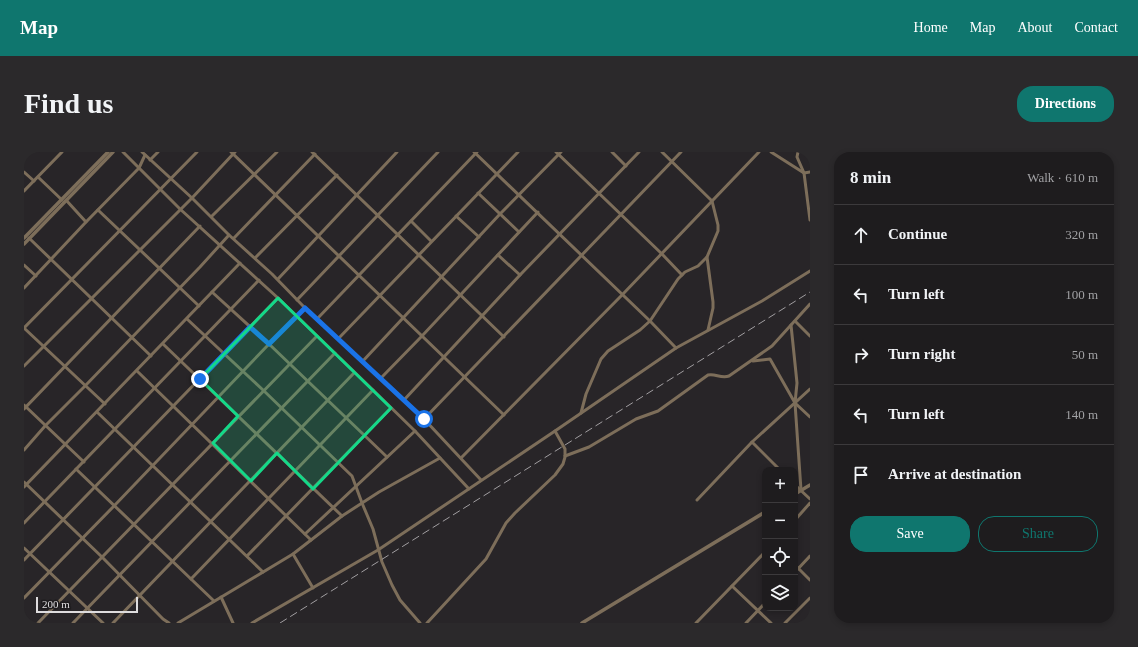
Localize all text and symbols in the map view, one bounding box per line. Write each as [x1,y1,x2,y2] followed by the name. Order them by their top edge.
[20,17,58,38] text: Map
[914,20,948,35] text: Home
[970,20,995,35] text: Map
[1017,20,1052,35] text: About
[1074,20,1118,35] text: Contact
[1017,86,1114,122] button: Directions
[24,88,114,119] text: Find us
[850,168,891,187] text: 8 min
[1027,170,1098,185] text: Walk · 610 m
[850,224,872,246] icon: ahead
[888,226,947,242] text: Continue
[1065,227,1098,242] text: 320 m
[850,284,872,306] icon: left
[888,286,945,302] text: Turn left
[1065,287,1098,302] text: 100 m
[850,344,872,366] icon: right
[888,346,955,362] text: Turn right
[1072,347,1098,362] text: 50 m
[191,370,209,388] route end
[850,404,872,426] icon: left
[888,406,945,422] text: Turn left
[1065,407,1098,422] text: 140 m
[415,410,433,428] route start
[850,464,872,486] icon: arrive
[888,466,1021,482] text: Arrive at destination
[762,467,798,611] map controls
[762,467,798,503] button: +
[762,503,798,539] button: −
[850,516,970,552] button: Save
[978,516,1098,552] button: Share
[762,539,798,575] button: locate
[762,575,798,611] button: layers
[36,595,138,614] scale bar
[42,598,70,610] text: 200 m

